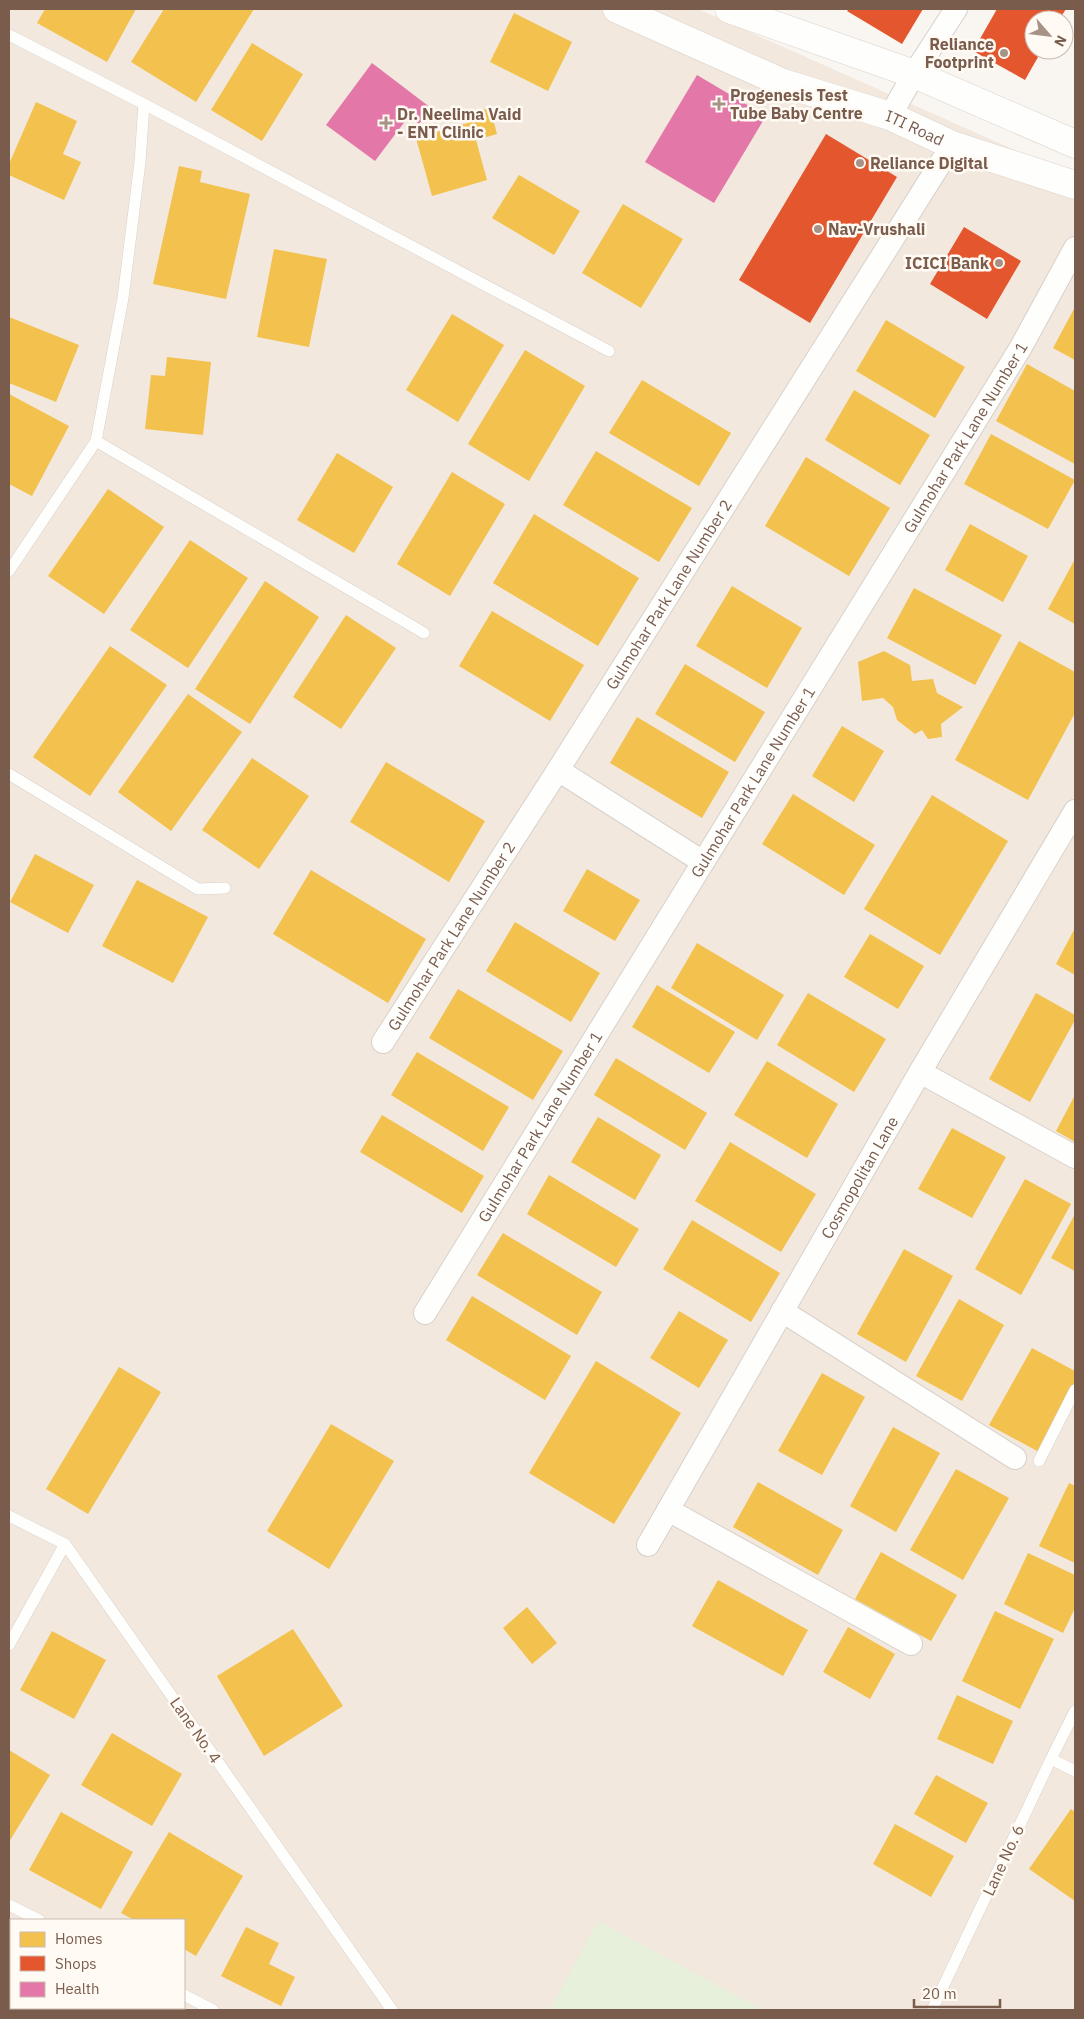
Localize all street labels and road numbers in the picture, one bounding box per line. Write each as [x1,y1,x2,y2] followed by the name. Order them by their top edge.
[883,105,947,150] street label: ITI Road
[899,338,1032,537] street label: Gulmohar Park Lane Number 1
[601,496,736,693] street label: Gulmohar Park Lane Number 2
[686,683,819,881] street label: Gulmohar Park Lane Number 1
[383,838,519,1034] street label: Gulmohar Park Lane Number 2
[473,1027,607,1226] street label: Gulmohar Park Lane Number 1
[816,1113,902,1242] street label: Cosmopolitan Lane
[166,1693,226,1767] street label: Lane No. 4
[978,1821,1028,1899] street label: Lane No. 6

